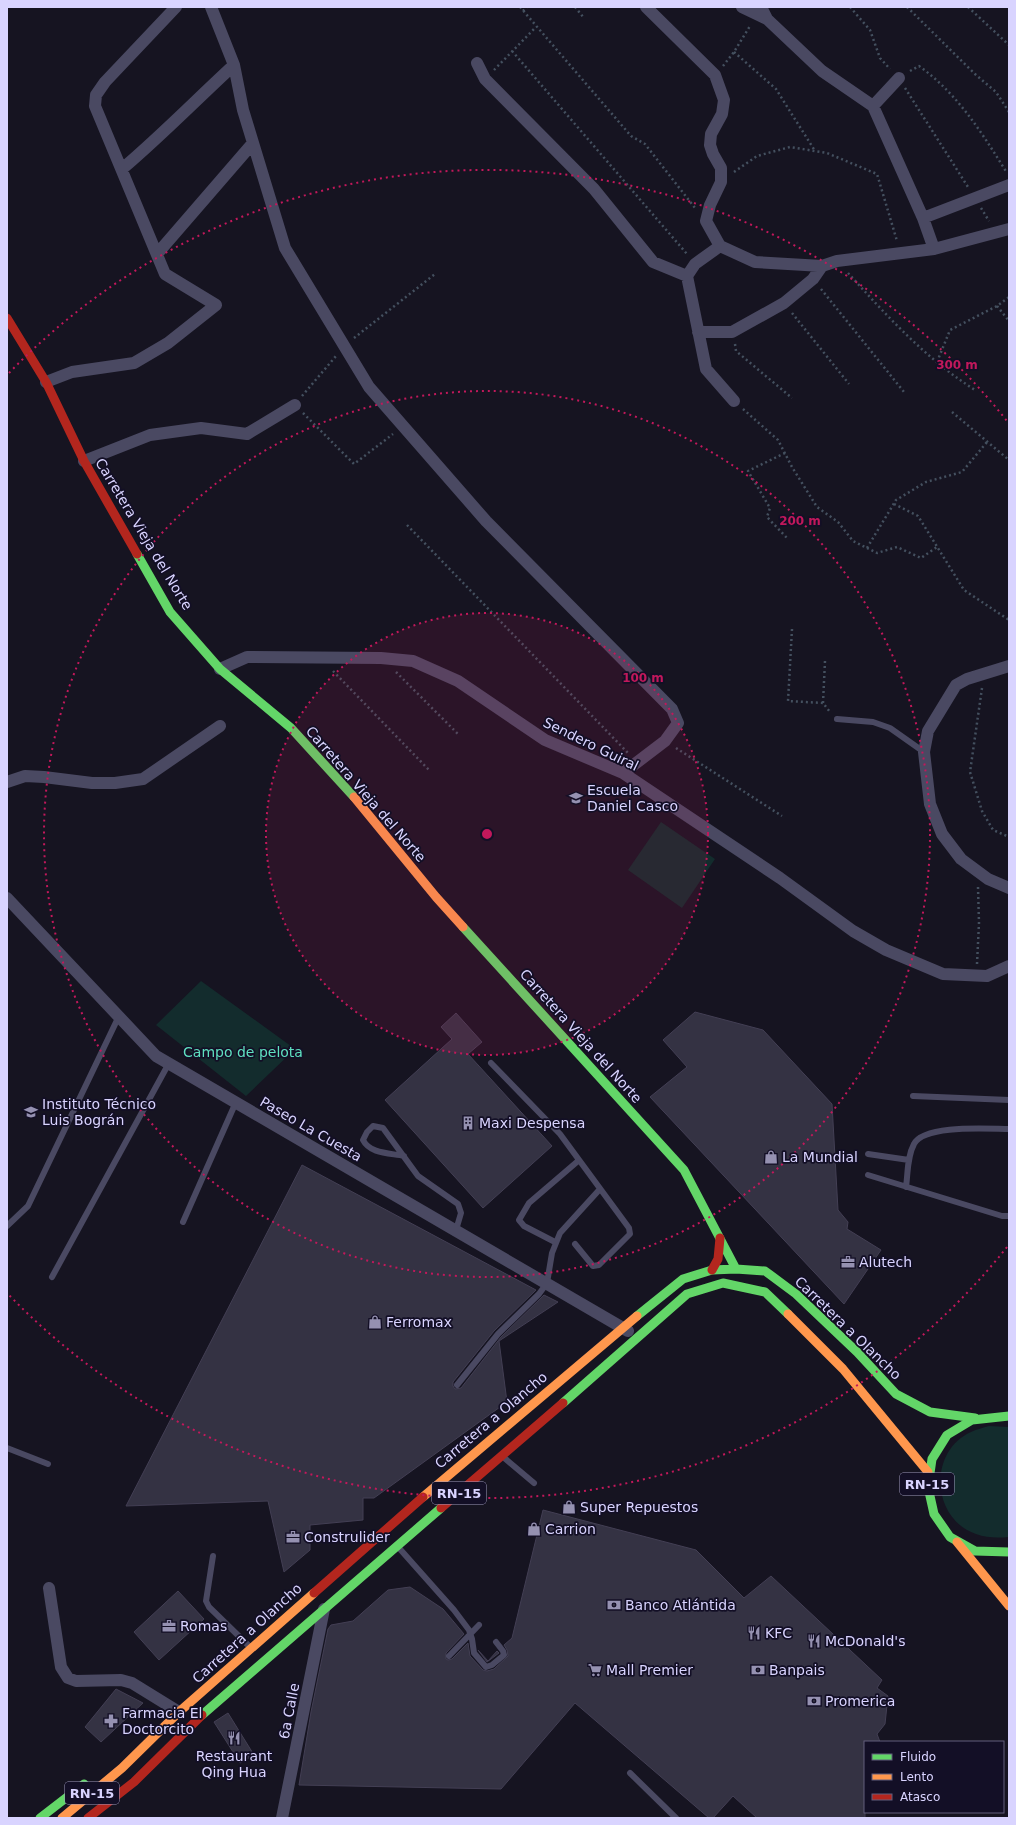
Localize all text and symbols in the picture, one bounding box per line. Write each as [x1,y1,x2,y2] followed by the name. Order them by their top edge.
[936,358,978,372] text: 300 m
[92,455,196,613] street label: Carretera Vieja del Norte
[779,514,821,528] text: 200 m
[622,671,664,685] text: 100 m
[541,714,641,774] street label: Sendero Guiral
[303,723,429,865] street label: Carretera Vieja del Norte
[587,782,678,814] place label: Escuela Daniel Casco
[568,790,584,806] school or university icon: Escuela Daniel Casco
[480,827,494,841] centre of rings
[517,966,645,1106] street label: Carretera Vieja del Norte
[183,1044,303,1060] park label: Campo de pelota
[257,1093,365,1165] street label: Paseo La Cuesta
[42,1096,156,1128] place label: Instituto Técnico Luis Bográn
[23,1104,39,1120] school or university icon: Instituto Técnico Luis Bográn
[460,1115,476,1131] building icon: Maxi Despensa
[479,1115,585,1131] place label: Maxi Despensa
[763,1149,779,1165] shop icon: La Mundial
[782,1149,858,1165] place label: La Mundial
[840,1254,856,1270] office icon: Alutech
[859,1254,912,1270] place label: Alutech
[792,1273,904,1383] street label: Carretera a Olancho
[367,1314,383,1330] shop icon: Ferromax
[386,1314,452,1330] place label: Ferromax
[432,1368,550,1472] street label: Carretera a Olancho
[900,1473,954,1495] road number: RN-15
[432,1482,486,1504] road number: RN-15
[561,1499,577,1515] shop icon: Super Repuestos
[580,1499,698,1515] place label: Super Repuestos
[526,1521,542,1537] shop icon: Carrion
[545,1521,596,1537] place label: Carrion
[285,1529,301,1545] office icon: Construlider
[304,1529,390,1545] place label: Construlider
[189,1580,305,1686] street label: Carretera a Olancho
[606,1597,622,1613] bank icon: Banco Atlántida
[625,1597,736,1613] place label: Banco Atlántida
[161,1618,177,1634] office icon: Romas
[180,1618,227,1634] place label: Romas
[746,1625,762,1641] restaurant icon: KFC
[765,1625,792,1641] place label: KFC
[806,1633,822,1649] restaurant icon: McDonald's
[825,1633,906,1649] place label: McDonald's
[587,1662,603,1678] supermarket icon: Mall Premier
[606,1662,693,1678] place label: Mall Premier
[750,1662,766,1678] bank icon: Banpais
[769,1662,825,1678] place label: Banpais
[276,1682,302,1740] street label: 6a Calle
[806,1693,822,1709] bank icon: Promerica
[825,1693,895,1709] place label: Promerica
[122,1705,202,1737] place label: Farmacia El Doctorcito
[103,1713,119,1729] pharmacy icon: Farmacia El Doctorcito
[226,1730,242,1746] restaurant icon: Restaurant Qing Hua
[864,1741,1004,1813] legend
[196,1748,273,1780] place label: Restaurant Qing Hua
[900,1750,936,1764] text: Fluido
[900,1770,934,1784] text: Lento
[65,1782,119,1804] road number: RN-15
[900,1790,940,1804] text: Atasco

